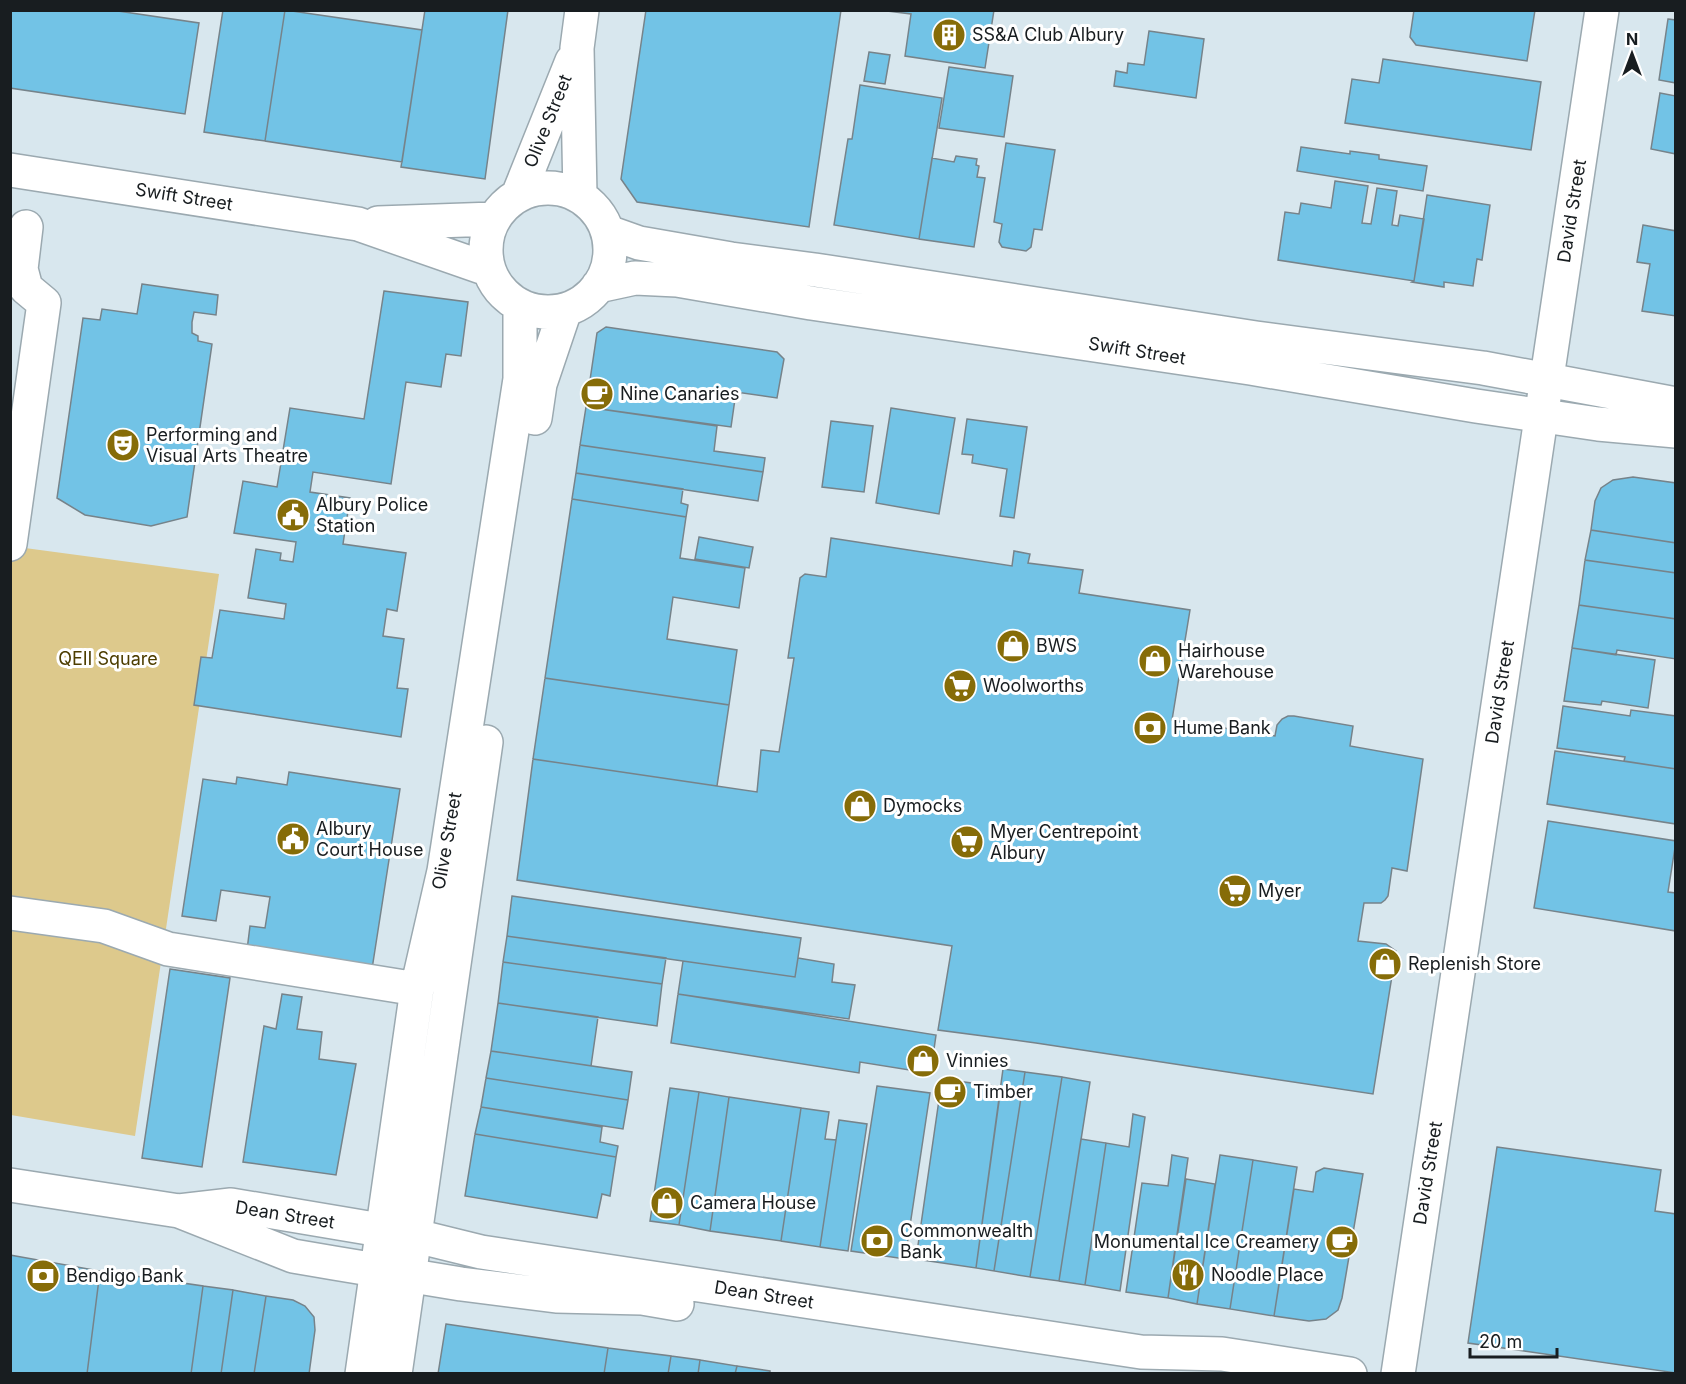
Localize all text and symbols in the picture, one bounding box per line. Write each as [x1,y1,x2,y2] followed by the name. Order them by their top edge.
[931,17,967,53] building icon: SS&A Club Albury
[972,24,1124,45] place label: SS&A Club Albury
[1602,24,1662,84] north arrow
[1626,29,1638,49] text: N
[519,71,576,170] street label: Olive Street
[1553,158,1590,264] street label: David Street
[134,178,234,215] street label: Swift Street
[1087,332,1187,369] street label: Swift Street
[579,376,615,412] cafe icon: Nine Canaries
[620,383,740,404] place label: Nine Canaries
[146,424,308,466] place label: Performing and Visual Arts Theatre
[105,427,141,463] theatre icon: Performing and Visual Arts Theatre
[316,494,428,536] place label: Albury Police Station
[275,497,311,533] public building icon: Albury Police Station
[995,628,1031,664] shop icon: BWS
[1036,635,1077,656] place label: BWS
[1481,639,1518,745] street label: David Street
[1178,640,1274,682] place label: Hairhouse Warehouse
[1137,643,1173,679] shop icon: Hairhouse Warehouse
[58,648,158,669] park label: QEII Square
[942,668,978,704] supermarket icon: Woolworths
[983,675,1084,696] place label: Woolworths
[1132,710,1168,746] bank icon: Hume Bank
[1173,717,1271,738] place label: Hume Bank
[842,788,878,824] shop icon: Dymocks
[428,790,465,891] street label: Olive Street
[883,795,962,816] place label: Dymocks
[316,818,423,860] place label: Albury Court House
[275,821,311,857] public building icon: Albury Court House
[990,821,1138,863] place label: Myer Centrepoint Albury
[949,824,985,860] supermarket icon: Myer Centrepoint Albury
[1217,873,1253,909] supermarket icon: Myer
[1258,880,1302,901] place label: Myer
[1367,946,1403,982] shop icon: Replenish Store
[1408,953,1541,974] place label: Replenish Store
[905,1043,941,1079] shop icon: Vinnies
[946,1050,1008,1071] place label: Vinnies
[932,1074,968,1110] cafe icon: Timber
[973,1081,1033,1102] place label: Timber
[1409,1120,1446,1226] street label: David Street
[649,1185,685,1221] shop icon: Camera House
[690,1192,816,1213] place label: Camera House
[234,1196,336,1233] street label: Dean Street
[900,1220,1033,1262] place label: Commonwealth Bank
[859,1223,895,1259] bank icon: Commonwealth Bank
[1324,1224,1360,1260] cafe icon: Monumental Ice Creamery
[1094,1231,1319,1252] place label: Monumental Ice Creamery
[1170,1257,1206,1293] restaurant icon: Noodle Place
[25,1258,61,1294] bank icon: Bendigo Bank
[1211,1264,1324,1285] place label: Noodle Place
[66,1265,184,1286] place label: Bendigo Bank
[713,1276,815,1313] street label: Dean Street
[1470,1321,1557,1359] scale bar
[1479,1331,1522,1352] text: 20 m

